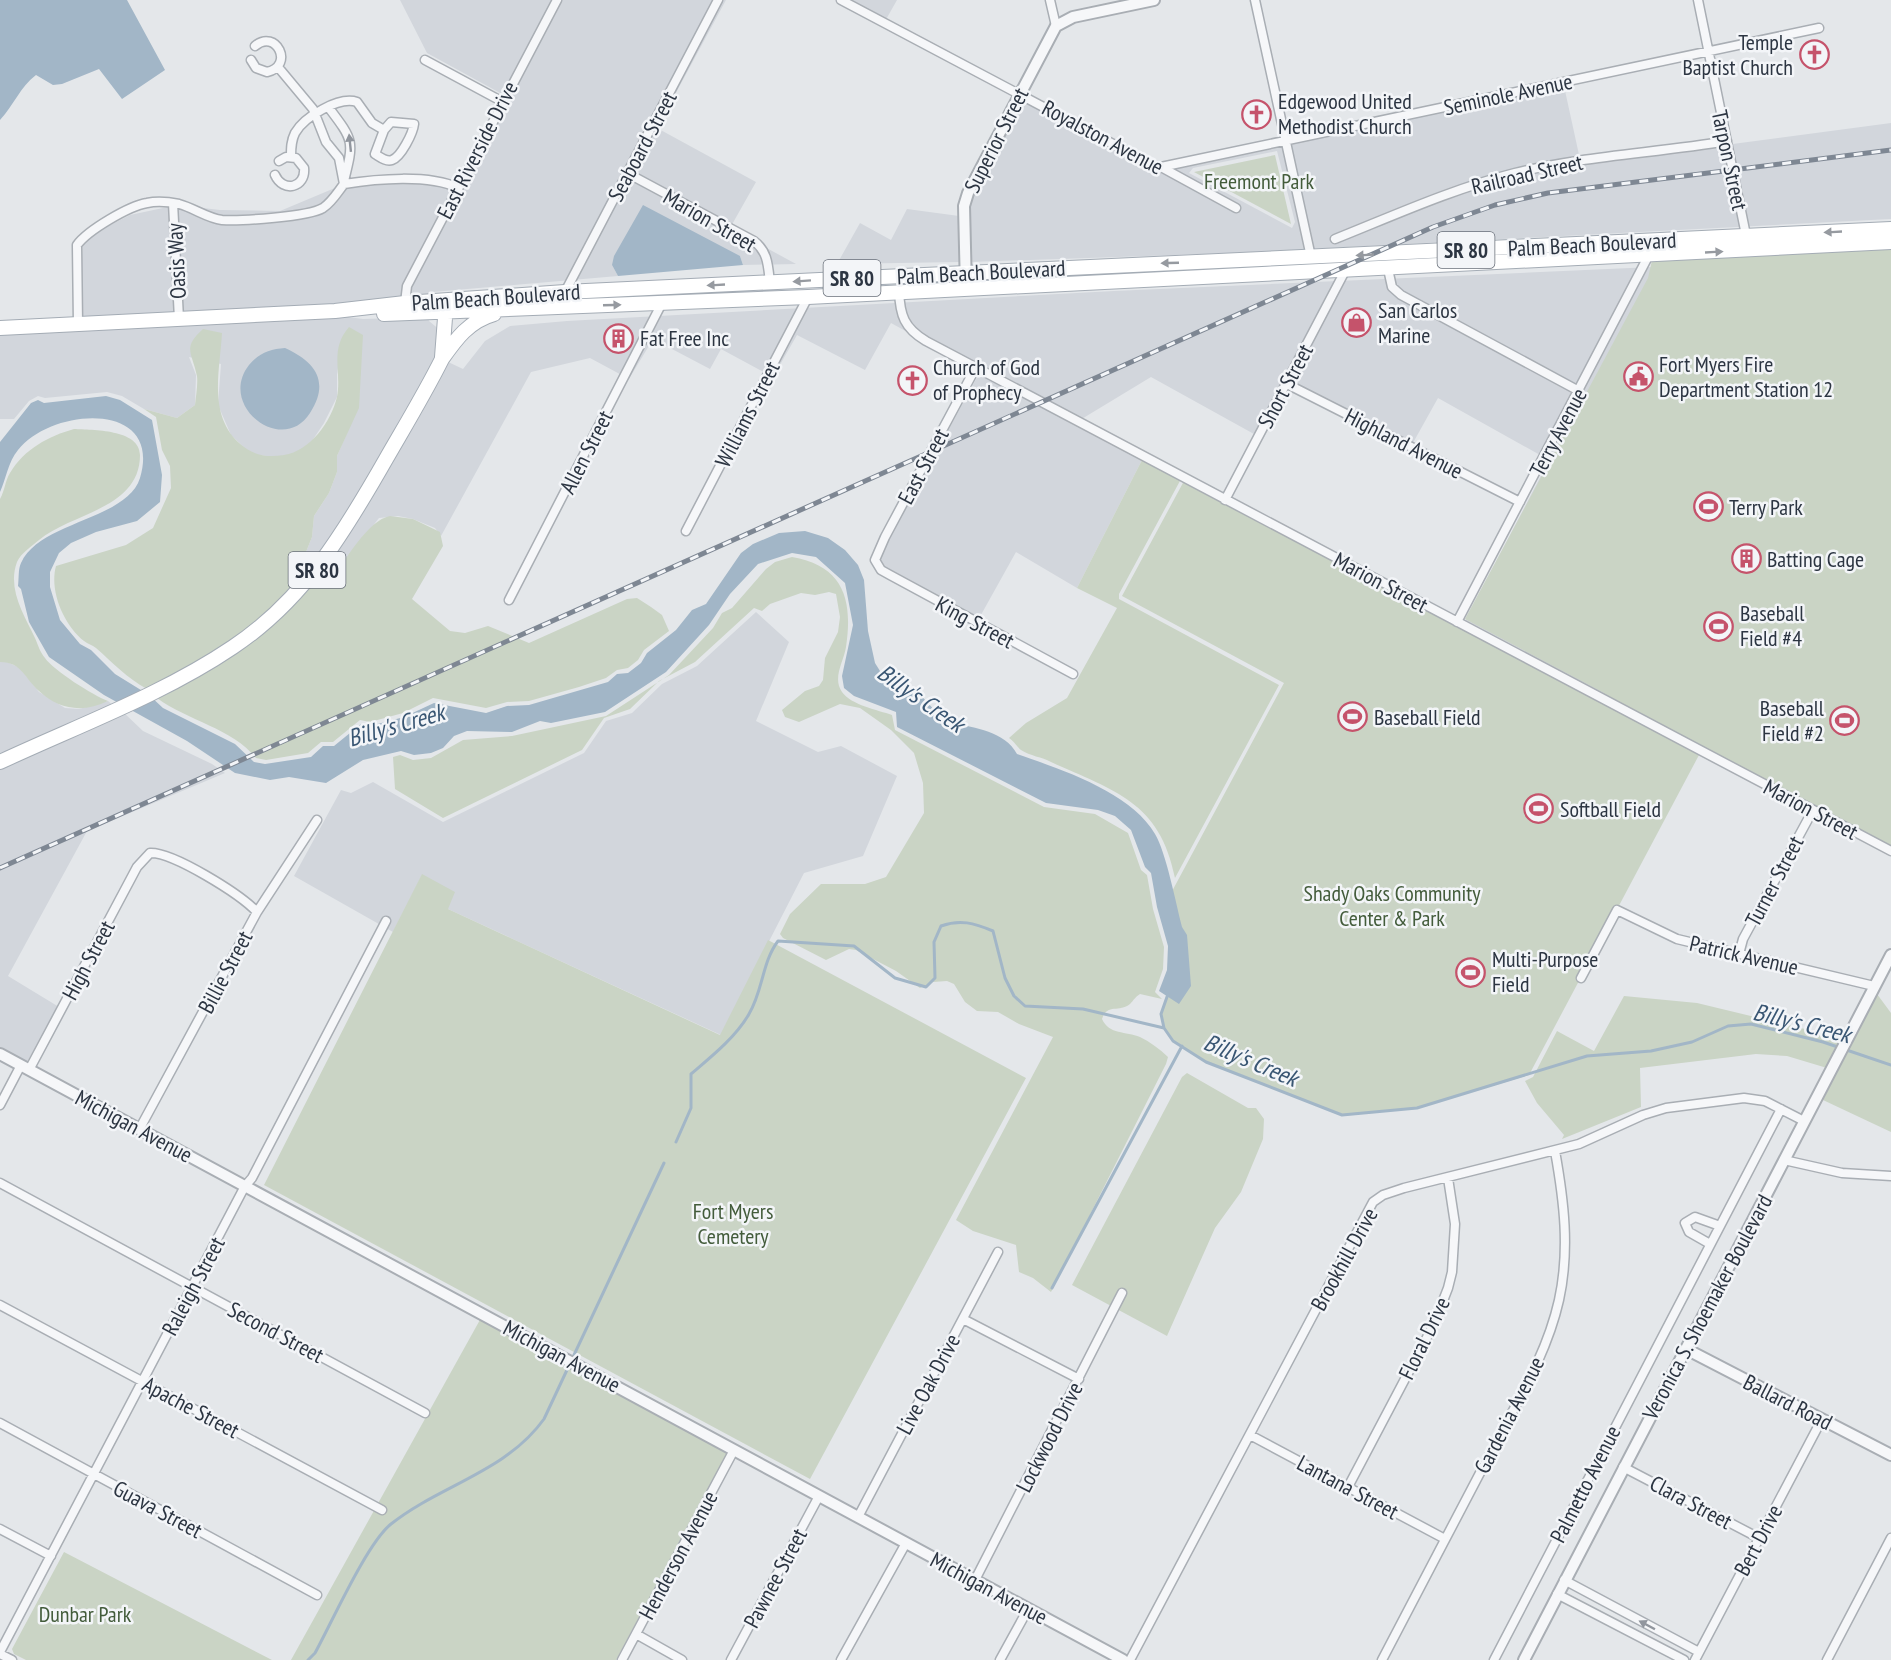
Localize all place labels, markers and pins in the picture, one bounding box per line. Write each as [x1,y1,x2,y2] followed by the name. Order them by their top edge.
[1682,28,1793,81] place label: Temple Baptist Church
[1798,39,1830,71] church icon: Temple Baptist Church
[1278,87,1412,140] place label: Edgewood United Methodist Church
[1241,98,1273,130] church icon: Edgewood United Methodist Church
[1378,296,1457,349] place label: San Carlos Marine
[1341,307,1373,339] shop icon: San Carlos Marine
[603,322,635,354] building icon: Fat Free Inc
[640,324,729,352] place label: Fat Free Inc
[1659,350,1833,403] place label: Fort Myers Fire Department Station 12
[933,353,1040,406] place label: Church of God of Prophecy
[1622,361,1654,393] public building icon: Fort Myers Fire Department Station 12
[896,364,928,396] church icon: Church of God of Prophecy
[1692,491,1724,523] sports icon: Terry Park
[1729,493,1803,521] place label: Terry Park
[1730,543,1762,575] building icon: Batting Cage
[1767,545,1864,573] place label: Batting Cage
[1740,599,1805,652] place label: Baseball Field #4
[1703,610,1735,642] sports icon: Baseball Field #4
[1760,694,1825,747] place label: Baseball Field #2
[1337,701,1369,733] sports icon: Baseball Field
[1374,703,1481,731] place label: Baseball Field
[1829,705,1861,737] sports icon: Baseball Field #2
[1523,793,1555,825] sports icon: Softball Field
[1560,795,1661,823] place label: Softball Field
[1492,945,1598,998] place label: Multi-Purpose Field
[1455,956,1487,988] sports icon: Multi-Purpose Field

